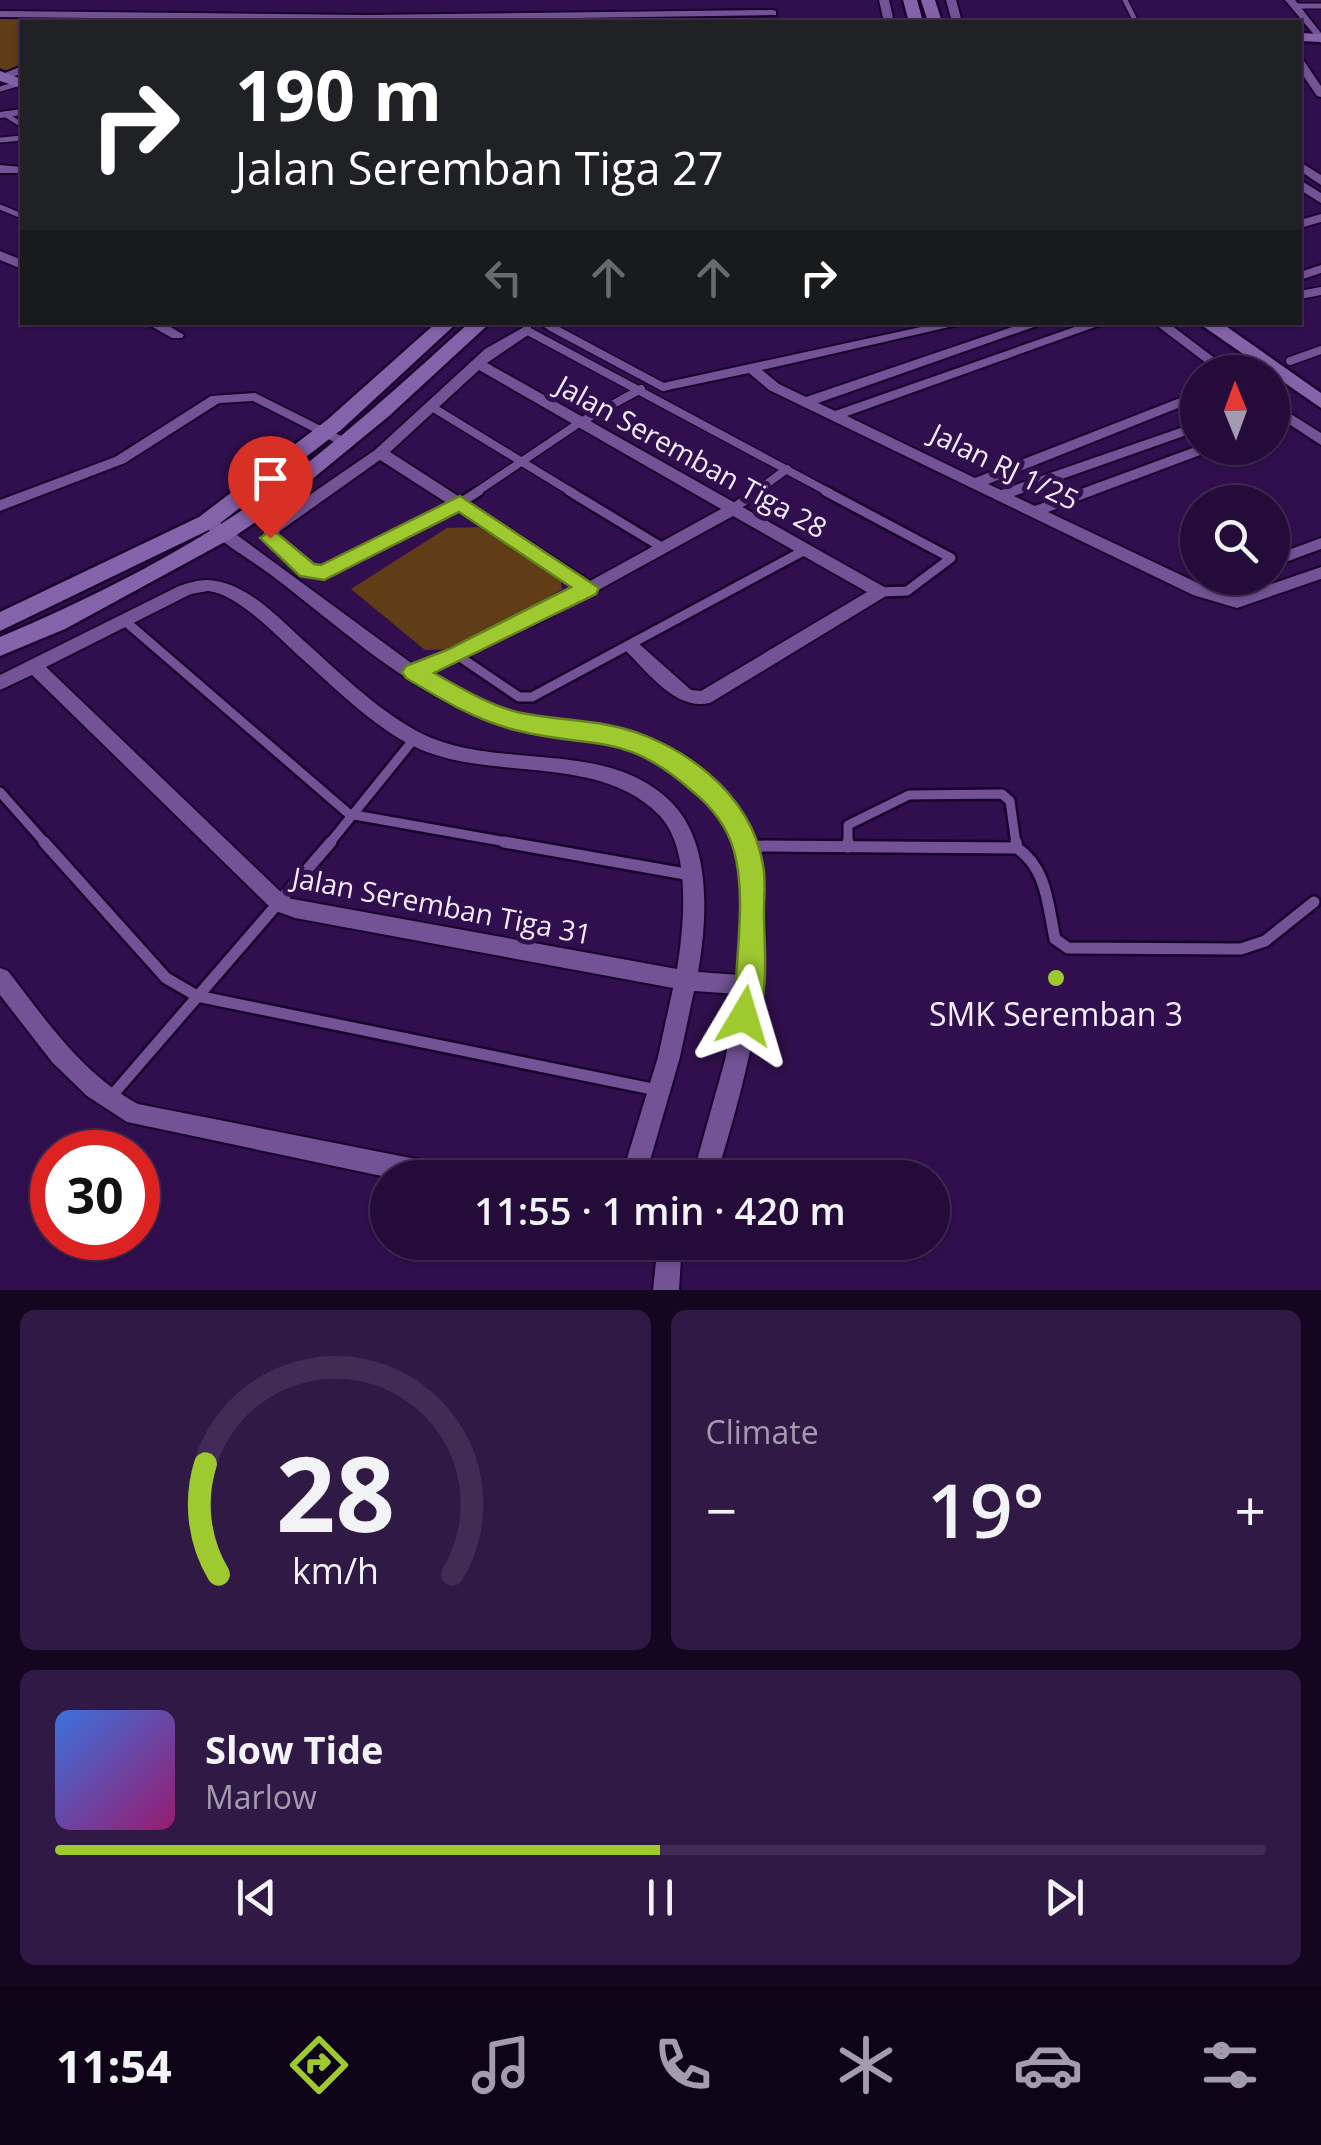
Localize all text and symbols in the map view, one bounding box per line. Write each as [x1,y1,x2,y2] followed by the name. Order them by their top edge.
[235,46,442,142] text: 190 m
[70,60,200,190] icon: right
[235,137,724,198] text: Jalan Seremban Tiga 27
[476,250,531,305] icon: left
[581,250,636,305] icon: ahead
[686,250,741,305] icon: ahead
[791,250,846,305] icon: right
[1180,355,1290,465] north arrow
[1180,355,1290,595] map controls
[547,364,834,546] street label: Jalan Seremban Tiga 28
[922,412,1085,518] street label: Jalan RJ 1/25
[228,436,313,539] pin
[243,451,298,506] icon: arrive
[1180,485,1290,595] button: search
[286,857,595,953] street label: Jalan Seremban Tiga 31
[692,964,796,1068] position arrow
[1045,967,1067,989] marker: SMK Seremban 3
[929,992,1183,1035] place label: SMK Seremban 3
[30,1130,160,1260] speed limit sign: 30
[474,1184,846,1236] text: 11:55 · 1 min · 420 m
[706,1410,819,1453] text: Climate
[276,1421,395,1562] text: 28
[927,1458,1045,1560] text: 19°
[706,1472,737,1547] text: −
[1235,1472,1266,1547] text: +
[292,1546,379,1594] text: km/h
[205,1723,384,1775] text: Slow Tide
[205,1775,317,1818] text: Marlow
[229,1870,284,1925] icon: previous
[633,1870,688,1925] icon: pause
[1037,1870,1092,1925] icon: next
[284,2030,354,2100] icon: directions
[466,2030,536,2100] icon: music
[648,2030,718,2100] icon: phone
[831,2030,901,2100] icon: climate
[1013,2030,1083,2100] icon: car
[1195,2030,1265,2100] icon: filters
[56,2035,172,2096] text: 11:54

